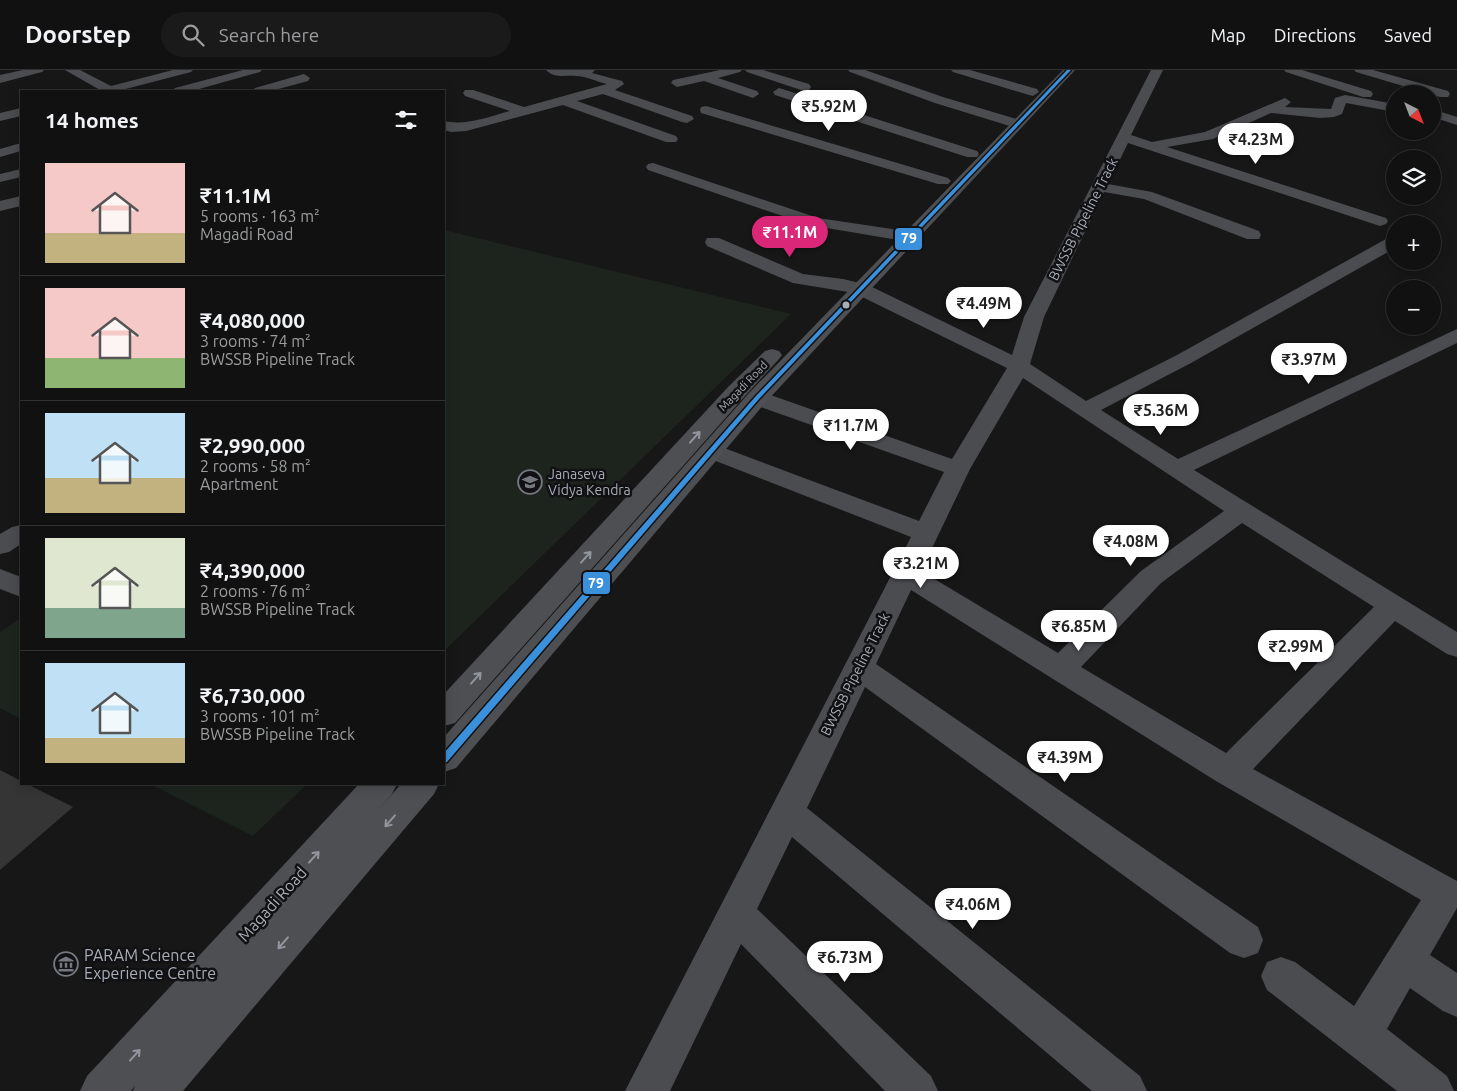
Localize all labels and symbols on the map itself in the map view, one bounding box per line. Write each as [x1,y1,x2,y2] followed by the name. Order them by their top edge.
[1386,85,1441,140] north arrow
[788,90,870,132] pin: ₹5.92M
[1215,122,1297,165] pin: ₹4.23M
[1045,155,1121,283] street label: BWSSB Pipeline Track
[749,216,831,258] pin: ₹11.1M
[894,227,923,251] line badge: 79
[901,230,917,246] text: 79
[943,286,1025,329] pin: ₹4.49M
[841,300,851,310] unlabelled marker
[1268,342,1350,385] pin: ₹3.97M
[716,359,770,413] street label: Magadi Road
[1120,394,1202,436] pin: ₹5.36M
[810,408,892,451] pin: ₹11.7M
[689,430,701,443] one-way arrow
[548,466,631,498] place label: Janaseva Vidya Kendra
[517,469,543,495] school or university icon: Janaseva Vidya Kendra
[1090,524,1172,567] pin: ₹4.08M
[880,546,962,589] pin: ₹3.21M
[580,551,592,564] one-way arrow
[582,571,611,595] line badge: 79
[588,575,604,591] text: 79
[817,610,893,738] street label: BWSSB Pipeline Track
[1038,610,1120,652] pin: ₹6.85M
[1255,630,1337,672] pin: ₹2.99M
[471,671,482,684] one-way arrow
[1024,740,1106,783] pin: ₹4.39M
[384,814,396,827] one-way arrow
[309,850,320,863] one-way arrow
[234,863,310,945] street label: Magadi Road
[932,888,1014,930] pin: ₹4.06M
[278,937,289,950] one-way arrow
[804,940,886,983] pin: ₹6.73M
[84,946,216,982] place label: PARAM Science Experience Centre
[53,951,79,977] museum icon: PARAM Science Experience Centre
[129,1048,141,1061] one-way arrow

